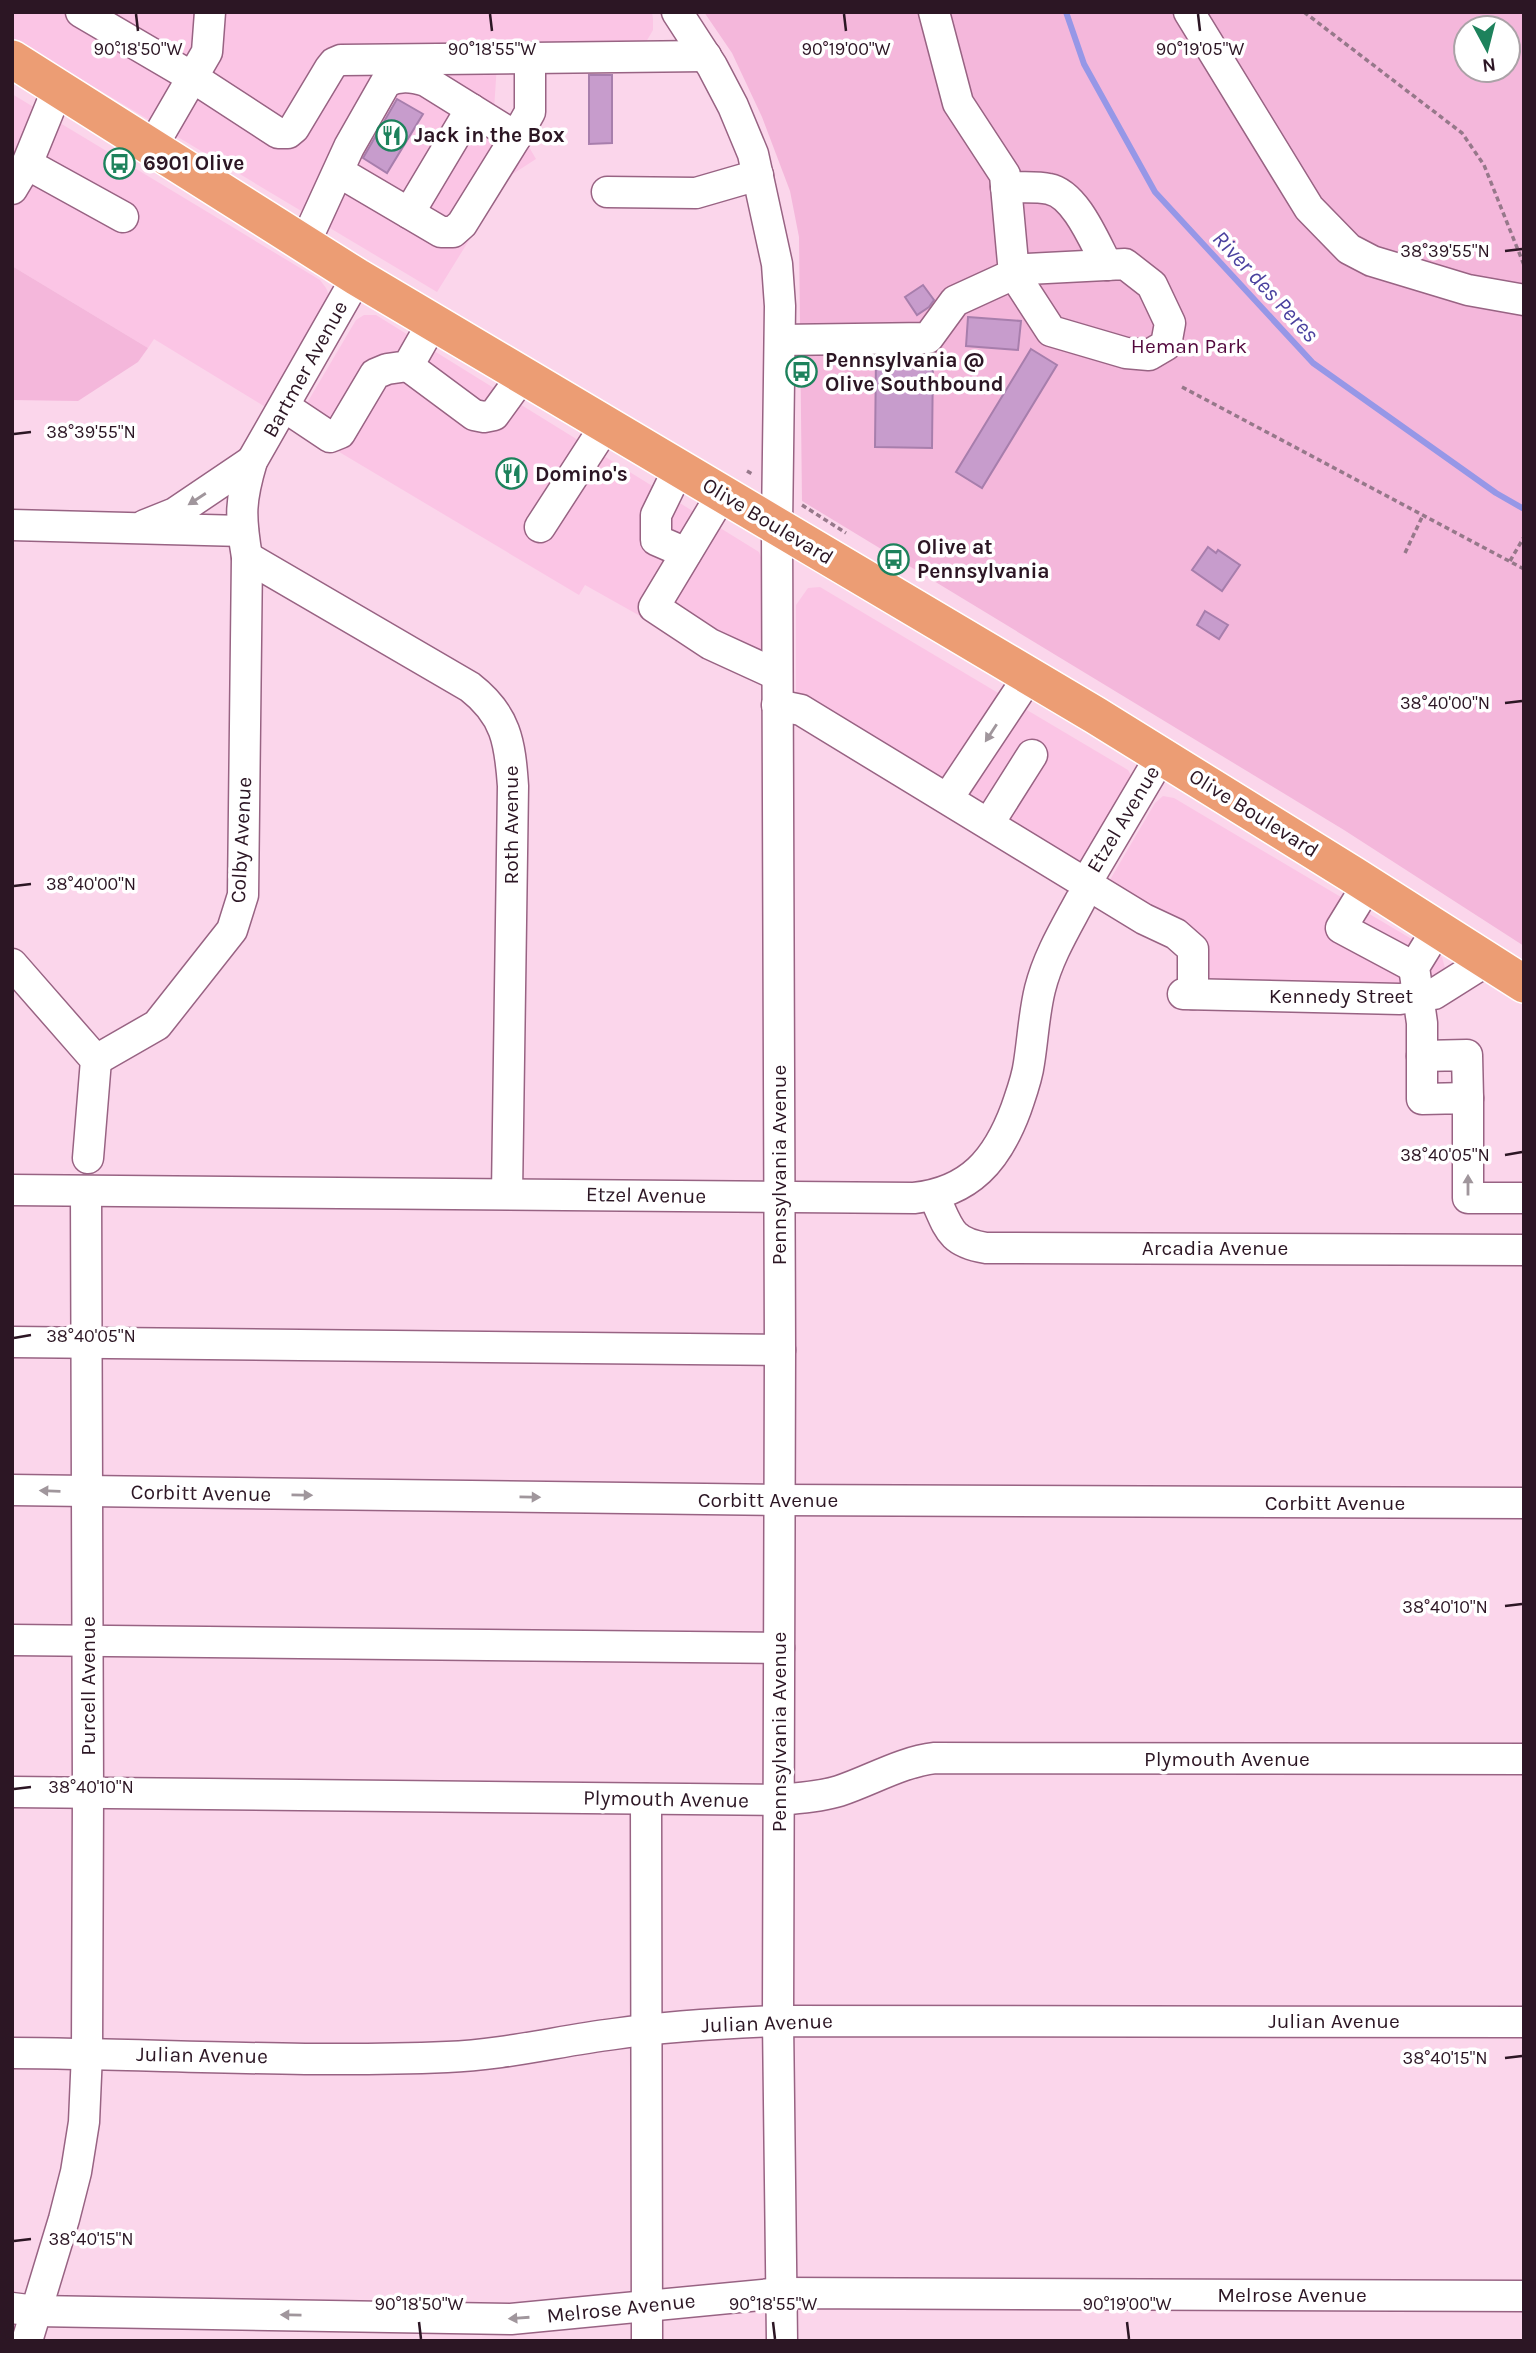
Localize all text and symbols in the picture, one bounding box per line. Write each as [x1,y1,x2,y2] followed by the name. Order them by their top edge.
[1452,14,1522,84] north arrow
[93,38,183,60] text: 90°18'50"W
[448,38,536,60] text: 90°18'55"W
[801,38,891,60] text: 90°19'00"W
[1156,38,1244,60] text: 90°19'05"W
[1481,53,1497,77] text: N
[374,118,408,152] restaurant icon: Jack in the Box
[414,123,565,147] place label: Jack in the Box
[103,146,137,180] bus stop icon: 6901 Olive
[143,151,244,175] place label: 6901 Olive
[1207,225,1324,348] water label: River des Peres
[1400,240,1490,262] text: 38°39'55"N
[258,297,352,441] street label: Bartmer Avenue
[1131,334,1247,358] park label: Heman Park
[825,348,1004,396] place label: Pennsylvania @ Olive Southbound
[785,355,819,389] bus stop icon: Pennsylvania @ Olive Southbound
[46,421,136,443] text: 38°39'55"N
[495,457,529,491] restaurant icon: Domino's
[535,462,628,486] place label: Domino's
[698,473,838,569] street label: Olive Boulevard
[187,493,207,506] one-way arrow
[917,535,1050,583] place label: Olive at Pennsylvania
[877,542,911,576] bus stop icon: Olive at Pennsylvania
[1400,692,1490,714] text: 38°40'00"N
[985,723,998,742] one-way arrow
[1082,761,1164,877] street label: Etzel Avenue
[1185,764,1323,862] street label: Olive Boulevard
[499,765,523,885] street label: Roth Avenue
[226,776,256,904] street label: Colby Avenue
[46,873,136,895] text: 38°40'00"N
[1269,984,1413,1008] street label: Kennedy Street
[767,1065,791,1265] street label: Pennsylvania Avenue
[1400,1144,1490,1166] text: 38°40'05"N
[1462,1174,1474,1196] one-way arrow
[586,1182,706,1208] street label: Etzel Avenue
[1142,1236,1288,1260] street label: Arcadia Avenue
[46,1325,136,1347] text: 38°40'05"N
[131,1480,271,1506] street label: Corbitt Avenue
[38,1485,60,1497] one-way arrow
[698,1488,838,1512] street label: Corbitt Avenue
[292,1489,314,1501] one-way arrow
[1265,1491,1405,1515] street label: Corbitt Avenue
[519,1492,541,1503] one-way arrow
[1402,1596,1488,1618] text: 38°40'10"N
[76,1616,100,1756] street label: Purcell Avenue
[767,1632,791,1832] street label: Pennsylvania Avenue
[1144,1747,1310,1771] street label: Plymouth Avenue
[48,1776,134,1798] text: 38°40'10"N
[583,1786,749,1812] street label: Plymouth Avenue
[701,2009,833,2037] street label: Julian Avenue
[1268,2009,1400,2033] street label: Julian Avenue
[136,2042,268,2068] street label: Julian Avenue
[1403,2047,1487,2069] text: 38°40'15"N
[49,2228,133,2250] text: 38°40'15"N
[1217,2283,1367,2307] street label: Melrose Avenue
[545,2288,697,2328] street label: Melrose Avenue
[374,2293,464,2315] text: 90°18'50"W
[729,2293,817,2315] text: 90°18'55"W
[1082,2293,1172,2315] text: 90°19'00"W
[280,2309,302,2321] one-way arrow
[508,2313,530,2324] one-way arrow

